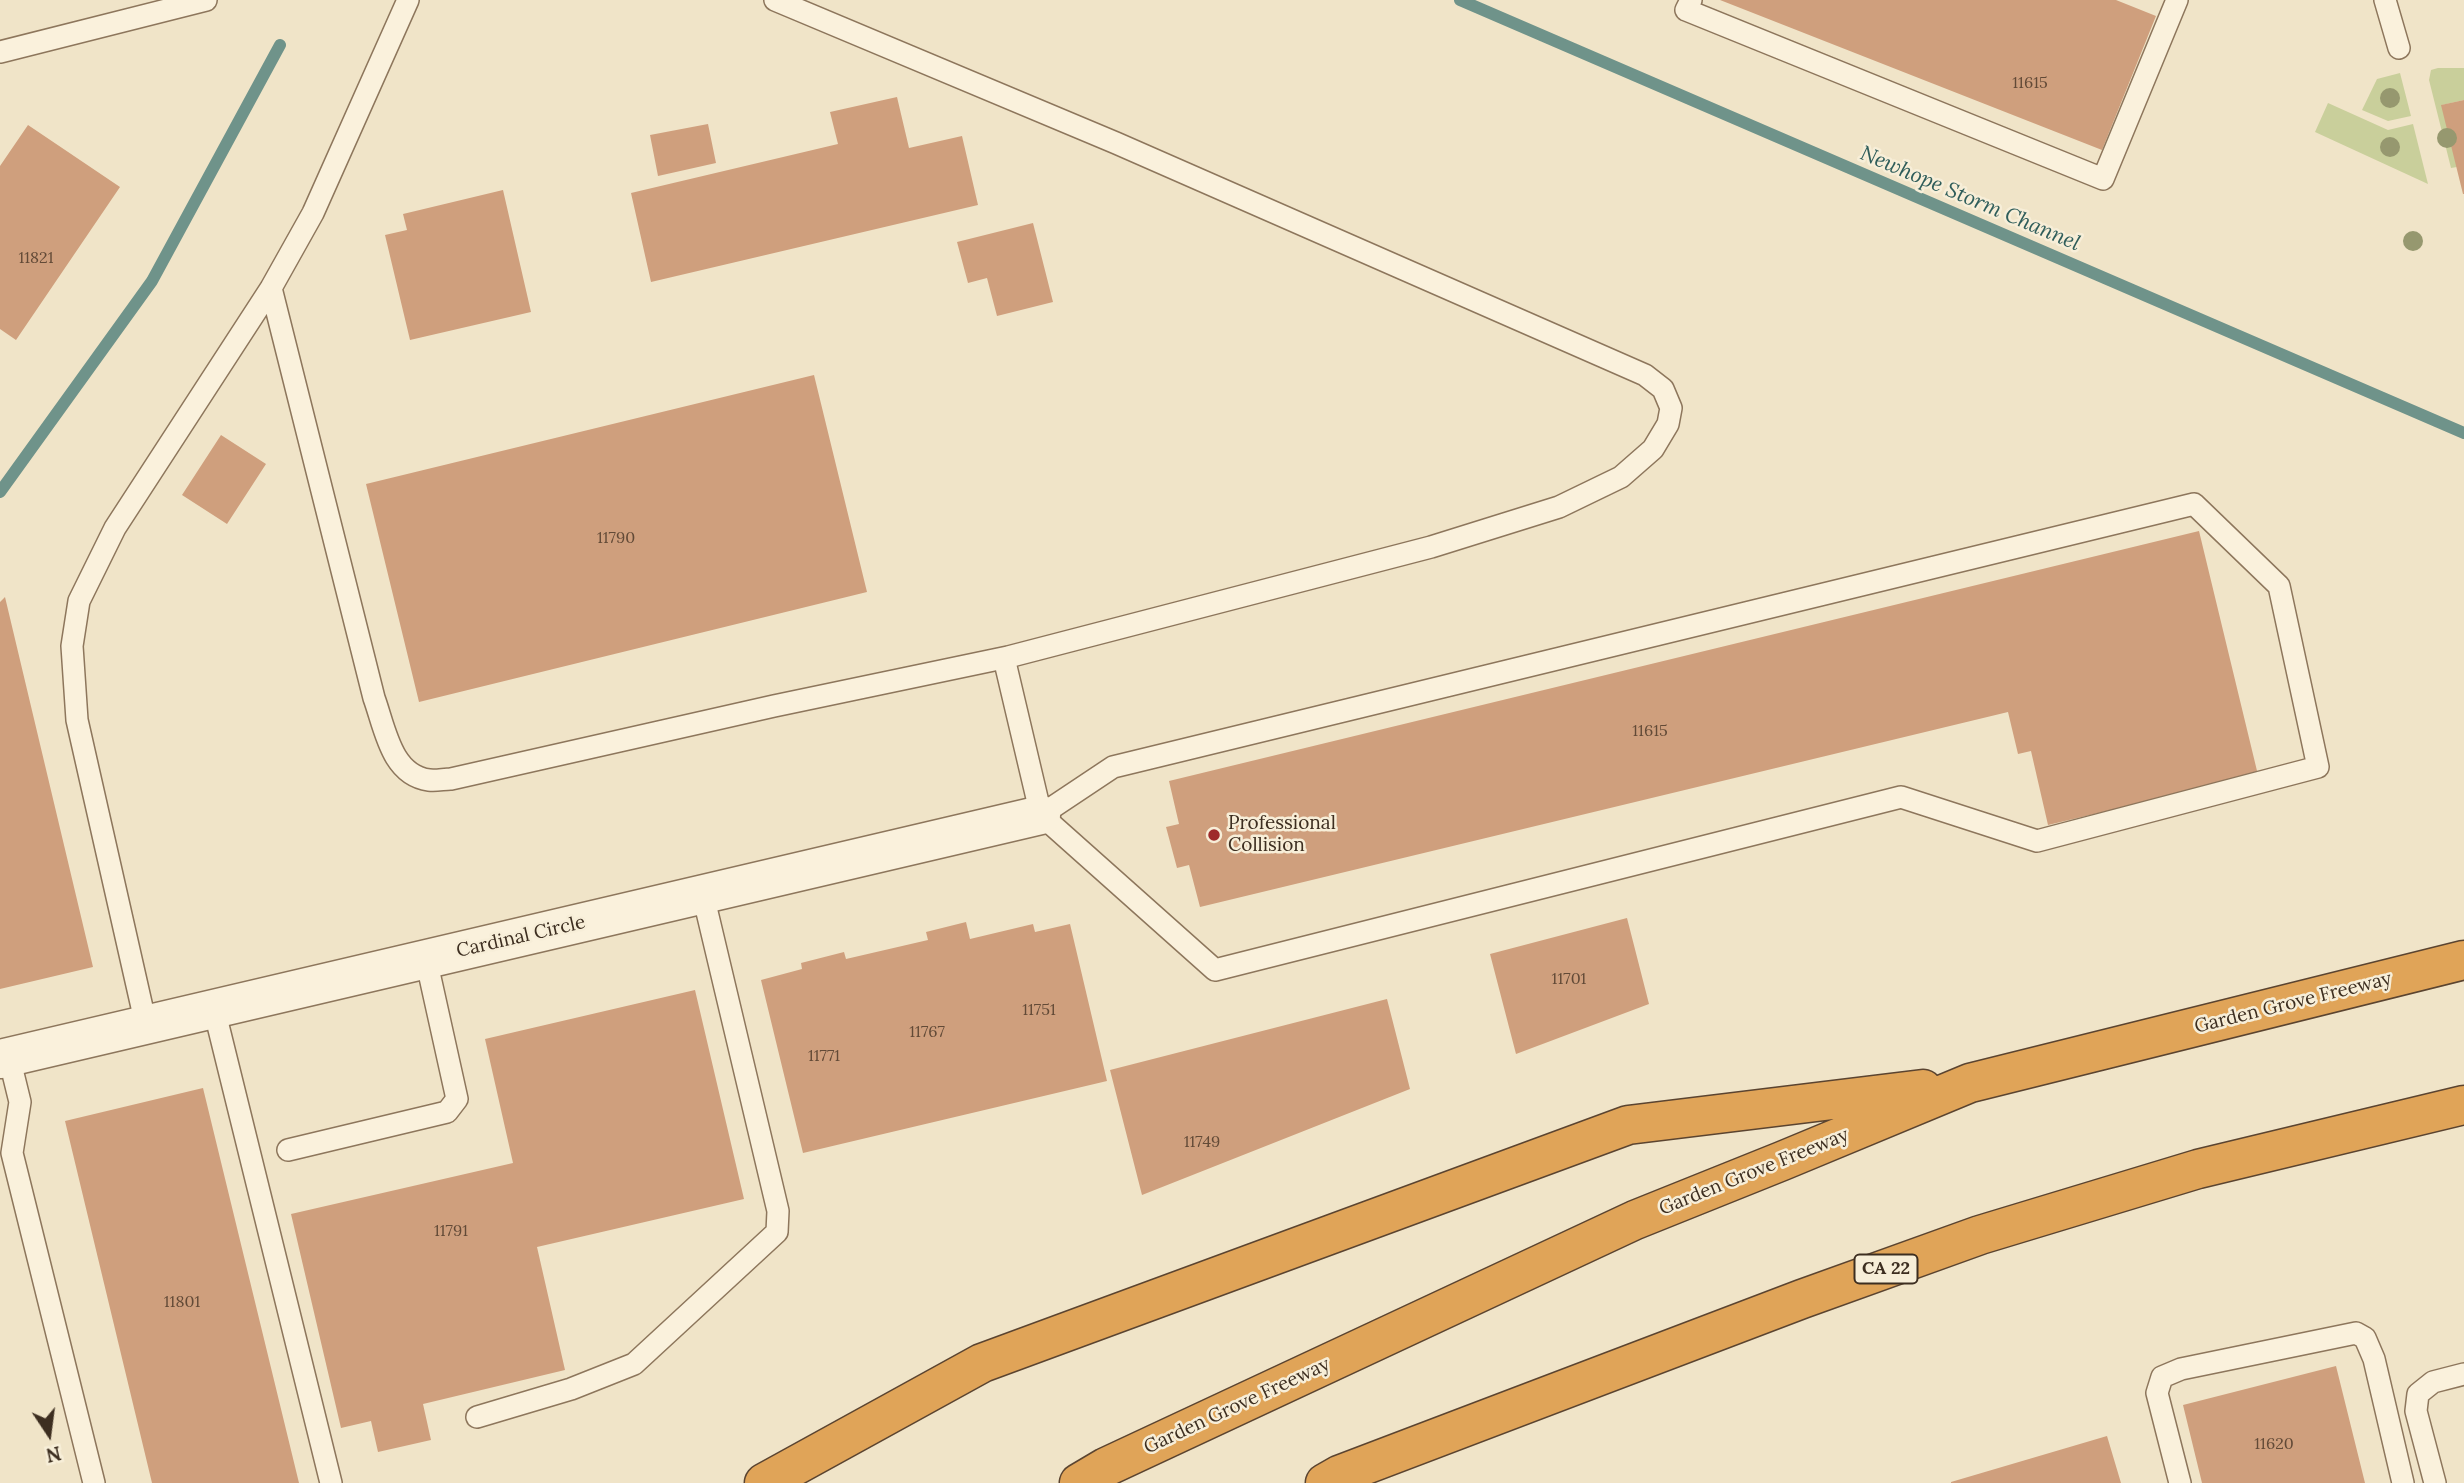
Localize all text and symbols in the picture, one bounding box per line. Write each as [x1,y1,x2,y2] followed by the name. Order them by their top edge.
[2012,73,2048,93] house number: 11615
[1856,141,2084,257] water label: Newhope Storm Channel
[18,248,54,268] house number: 11821
[597,528,635,548] house number: 11790
[1632,721,1668,741] house number: 11615
[1228,813,1336,857] place label: Professional Collision
[1206,827,1222,843] marker: Professional Collision
[454,911,588,963] street label: Cardinal Circle
[2192,967,2394,1039] street label: Garden Grove Freeway
[1552,969,1586,989] house number: 11701
[1022,1000,1056,1020] house number: 11751
[909,1022,945,1042] house number: 11767
[808,1046,840,1066] house number: 11771
[1656,1124,1852,1220] street label: Garden Grove Freeway
[1184,1132,1220,1152] house number: 11749
[434,1221,468,1241] house number: 11791
[1854,1254,1918,1284] road number: CA 22
[164,1292,200,1312] house number: 11801
[1140,1353,1334,1459] street label: Garden Grove Freeway
[14,1399,84,1469] north arrow
[2254,1434,2294,1454] house number: 11620
[44,1441,64,1468] text: N

